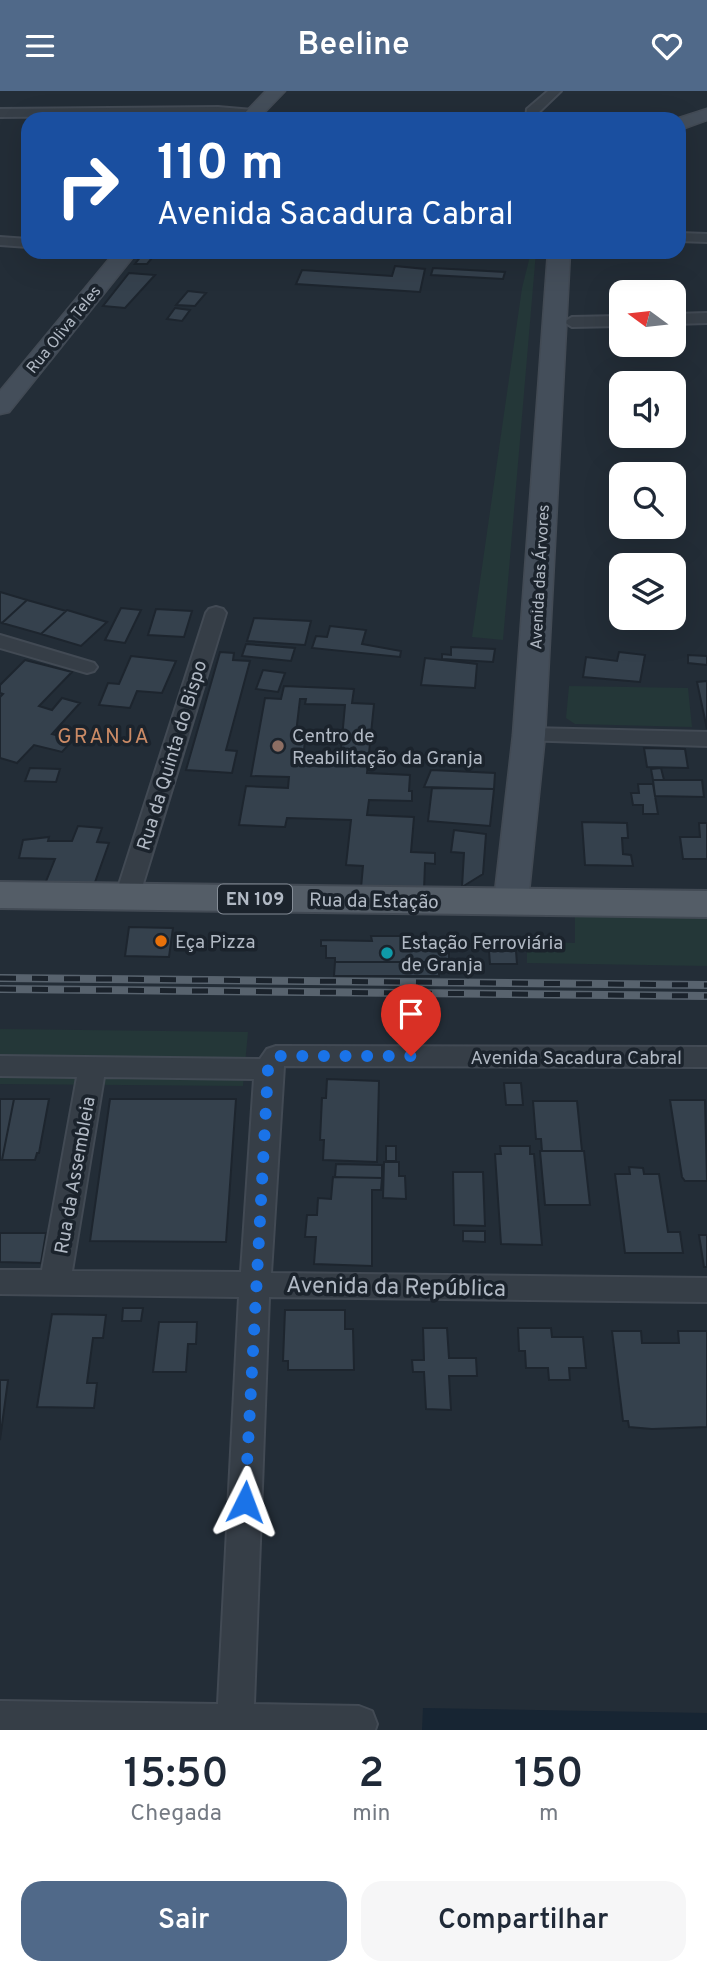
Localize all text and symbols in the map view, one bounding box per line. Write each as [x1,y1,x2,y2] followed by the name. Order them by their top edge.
[297,26,410,66] text: Beeline
[21,27,59,65] icon: menu
[648,27,686,65] icon: heart
[157,135,284,197] text: 110 m
[42,140,133,231] icon: right
[157,196,514,236] text: Avenida Sacadura Cabral
[609,280,686,357] north arrow
[609,280,686,630] map controls
[23,282,106,378] street label: Rua Oliva Teles
[609,371,686,448] button: sound
[609,462,686,539] button: search
[525,504,555,650] street label: Avenida das Árvores
[609,553,686,630] button: layers
[133,658,213,854] street label: Rua da Quinta do Bispo
[57,724,151,751] district label: GRANJA
[292,725,483,771] place label: Centro de Reabilitação da Granja
[270,738,286,754] marker: Centro de Reabilitação da Granja
[218,885,292,913] road number: EN 109
[309,889,439,915] street label: Rua da Estação
[175,931,255,955] place label: Eça Pizza
[401,932,563,978] place label: Estação Ferroviária de Granja
[153,933,169,949] marker: Eça Pizza
[379,945,395,961] marker: Estação Ferroviária de Granja
[381,984,441,1056] pin
[392,995,430,1033] icon: arrive
[470,1047,682,1071] street label: Avenida Sacadura Cabral
[50,1095,102,1256] street label: Rua da Assembleia
[286,1272,506,1305] street label: Avenida da República
[208,1465,282,1539] position arrow
[123,1749,229,1802] text: 15:50
[359,1749,384,1802] text: 2
[514,1749,584,1802] text: 150
[130,1800,222,1829] text: Chegada
[352,1800,391,1829] text: min
[539,1800,558,1829] text: m
[21,1881,347,1961] button: Sair
[361,1881,686,1961] button: Compartilhar

